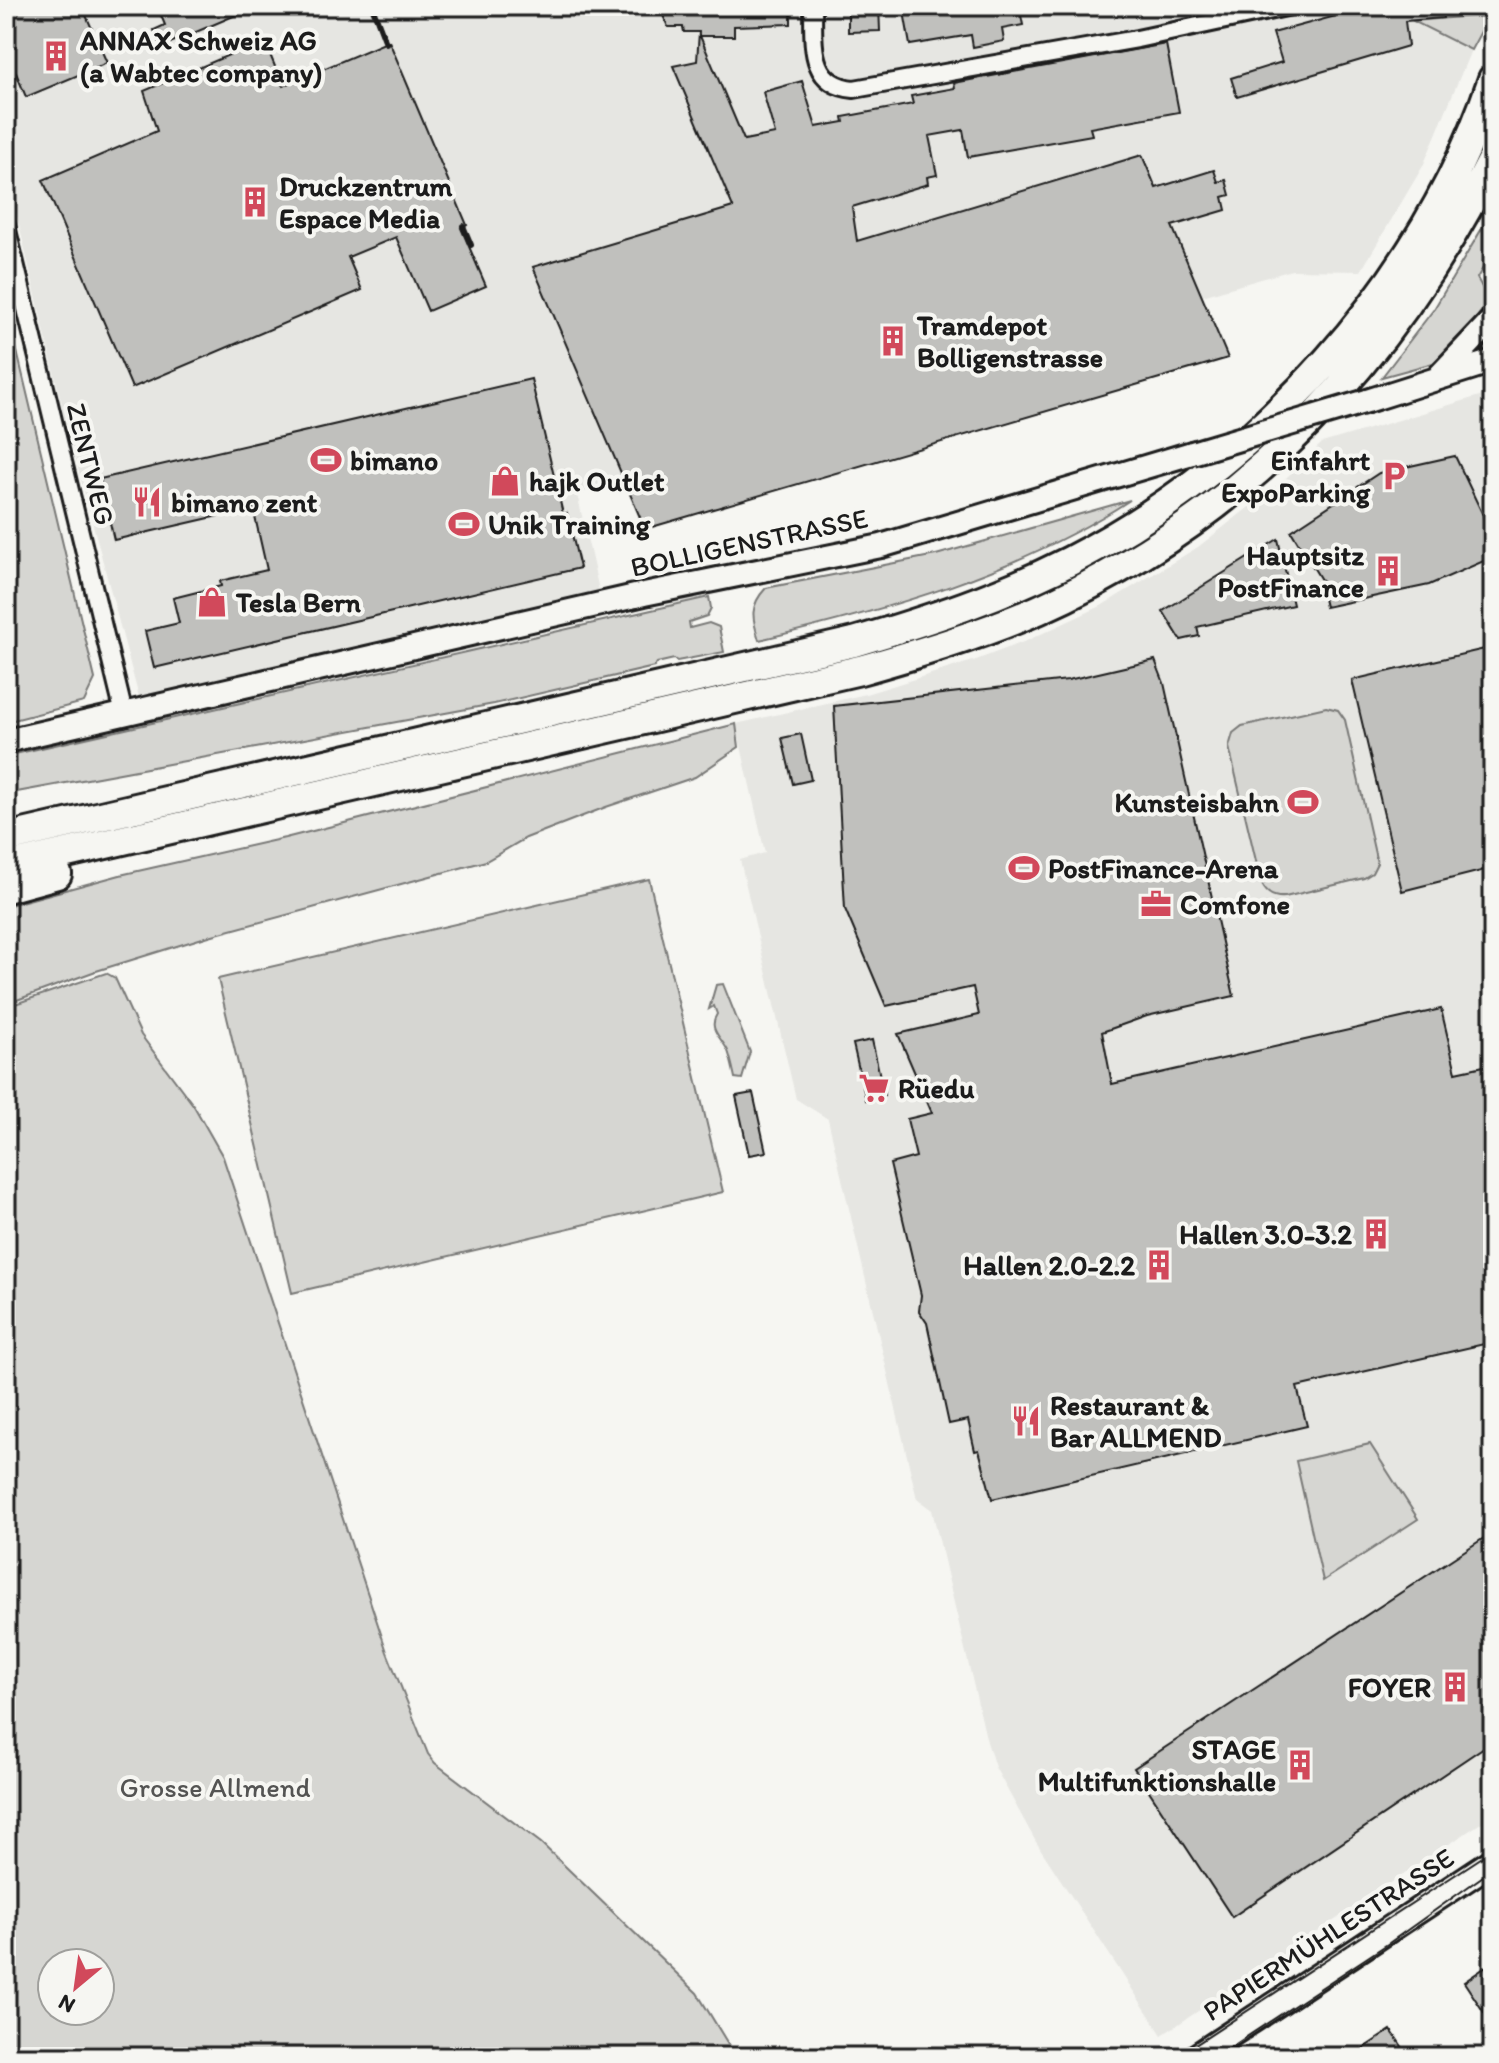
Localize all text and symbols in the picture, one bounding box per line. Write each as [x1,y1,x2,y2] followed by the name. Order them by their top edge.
[79,23,322,89] place label: ANNAX Schweiz AG (a Wabtec company)
[39,39,73,73] building icon: ANNAX Schweiz AG (a Wabtec company)
[279,169,453,235] place label: Druckzentrum Espace Media
[238,185,272,219] building icon: Druckzentrum Espace Media
[916,308,1103,374] place label: Tramdepot Bolligenstrasse
[876,324,910,358] building icon: Tramdepot Bolligenstrasse
[59,399,123,529] street label: ZENTWEG
[309,443,343,477] sports icon: bimano
[350,443,438,477] place label: bimano
[1221,443,1371,509] place label: Einfahrt ExpoParking
[1377,459,1411,493] parking icon: Einfahrt ExpoParking
[488,464,522,498] shop icon: hajk Outlet
[529,464,665,498] place label: hajk Outlet
[130,485,164,519] restaurant icon: bimano zent
[171,485,318,519] place label: bimano zent
[627,500,871,584] street label: BOLLIGENSTRASSE
[447,507,481,541] sports icon: Unik Training
[488,507,651,541] place label: Unik Training
[1218,538,1364,604] place label: Hauptsitz PostFinance
[1371,554,1405,588] building icon: Hauptsitz PostFinance
[195,585,229,619] shop icon: Tesla Bern
[235,585,361,619] place label: Tesla Bern
[1114,785,1279,819] place label: Kunsteisbahn
[1286,785,1320,819] sports icon: Kunsteisbahn
[1007,851,1041,885] sports icon: PostFinance-Arena
[1048,851,1279,885] place label: PostFinance-Arena
[1139,887,1173,921] office icon: Comfone
[1180,887,1290,921] place label: Comfone
[857,1071,891,1105] supermarket icon: Rüedu
[898,1071,975,1105] place label: Rüedu
[1179,1217,1352,1251] place label: Hallen 3.0-3.2
[1359,1217,1393,1251] building icon: Hallen 3.0-3.2
[963,1248,1135,1282] place label: Hallen 2.0-2.2
[1142,1248,1176,1282] building icon: Hallen 2.0-2.2
[1050,1388,1221,1454] place label: Restaurant & Bar ALLMEND
[1009,1404,1043,1438] restaurant icon: Restaurant & Bar ALLMEND
[1348,1670,1431,1704] place label: FOYER
[1438,1670,1472,1704] building icon: FOYER
[1038,1732,1276,1798] place label: STAGE Multifunktionshalle
[1283,1748,1317,1782] building icon: STAGE Multifunktionshalle
[119,1770,311,1804] park label: Grosse Allmend
[1196,1840,1460,2028] street label: PAPIERMÜHLESTRASSE
[36,1947,116,2027] north arrow
[54,1989,80,2019] text: N

